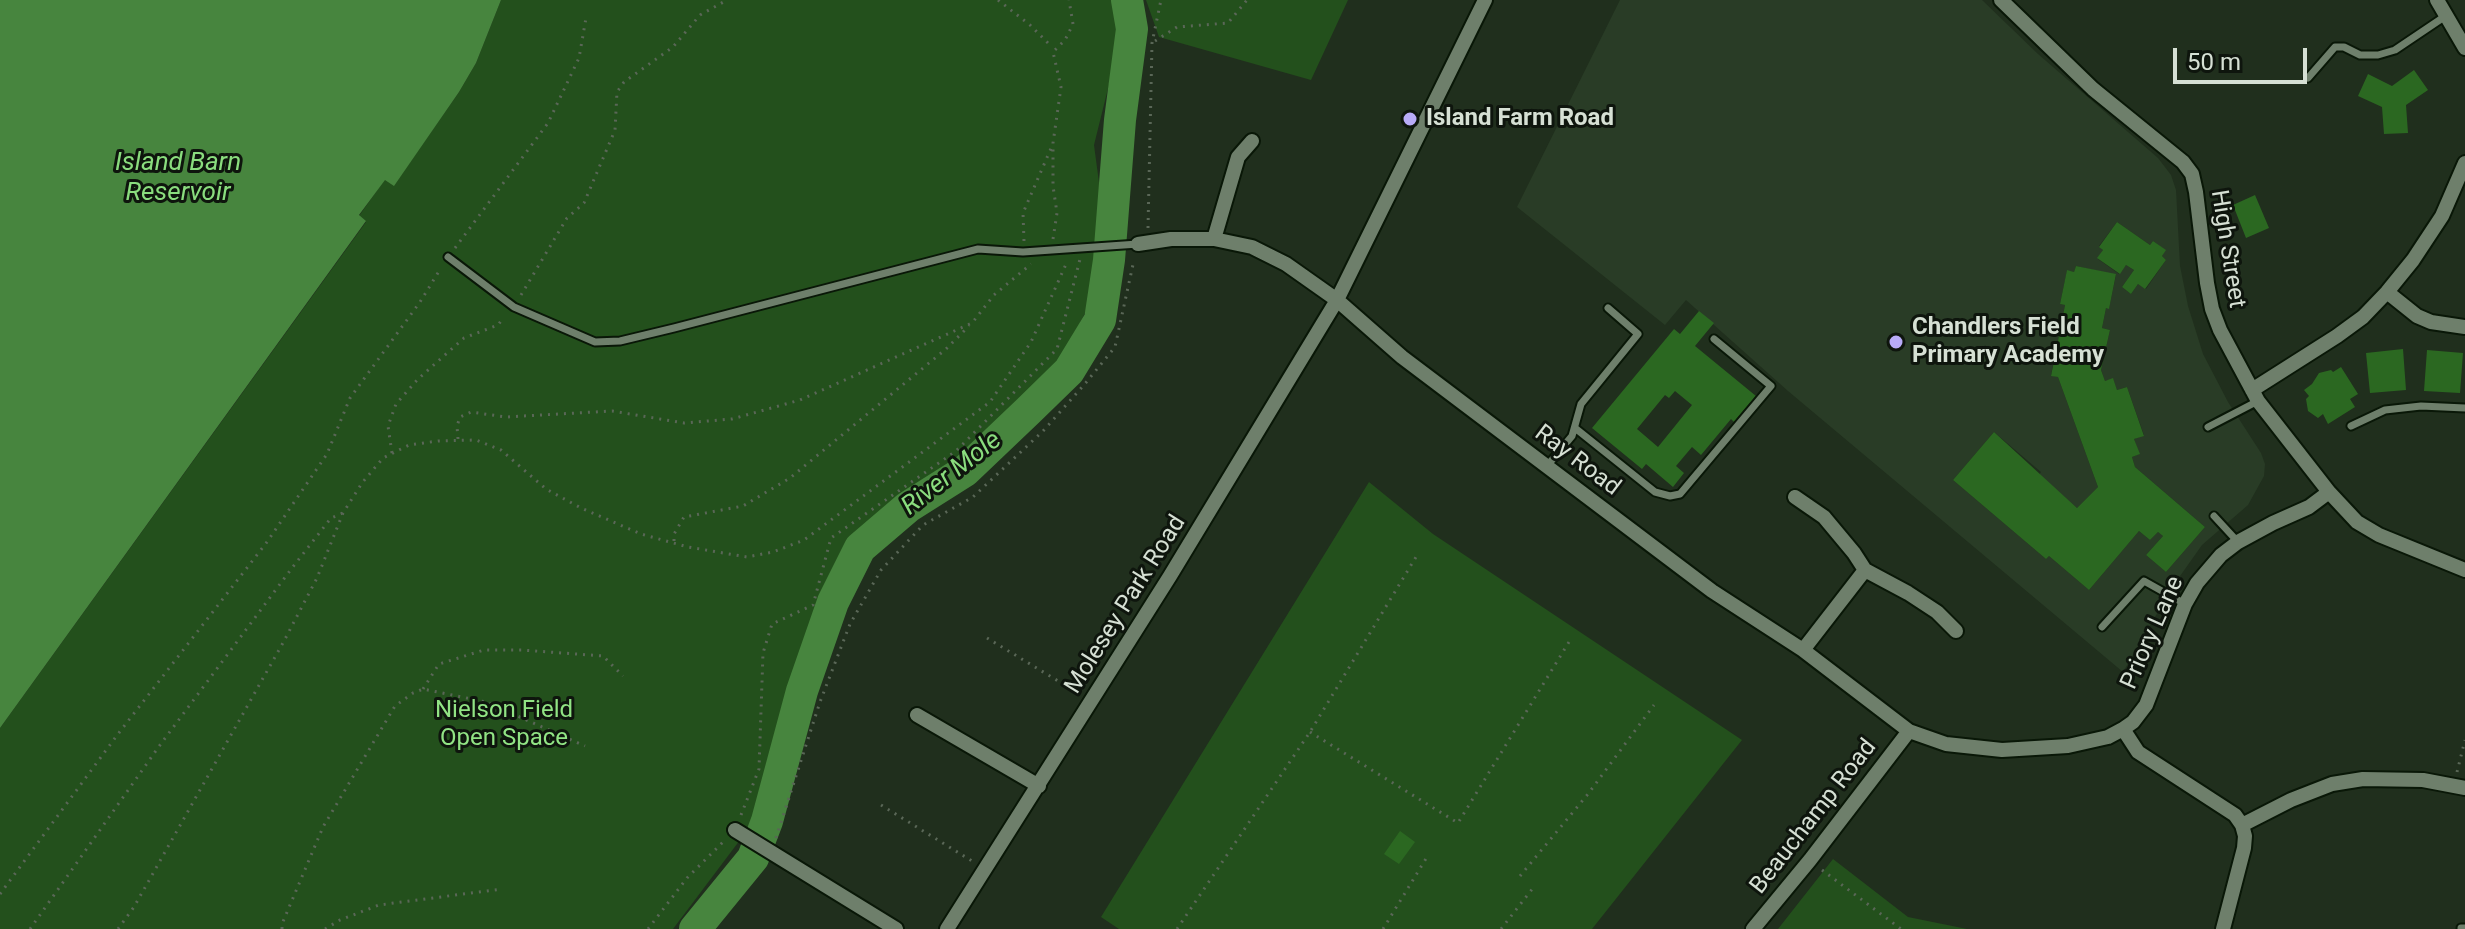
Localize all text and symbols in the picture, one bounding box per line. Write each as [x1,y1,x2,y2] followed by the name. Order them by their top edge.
[2177,32,2311,82] scale bar
[2187,48,2241,76] text: 50 m
[1426,105,1614,133] place label: Island Farm Road
[1401,110,1419,128] marker: Island Farm Road
[115,147,241,208] water label: Island Barn Reservoir
[2203,188,2251,310] street label: High Street
[1912,314,2104,370] place label: Chandlers Field Primary Academy
[1887,333,1905,351] marker: Chandlers Field Primary Academy
[1528,419,1626,503] street label: Ray Road
[896,425,1008,523] water label: River Mole
[1060,511,1192,699] street label: Molesey Park Road
[2115,572,2191,694] street label: Priory Lane
[435,697,573,753] park label: Nielson Field Open Space
[1745,734,1883,900] street label: Beauchamp Road

